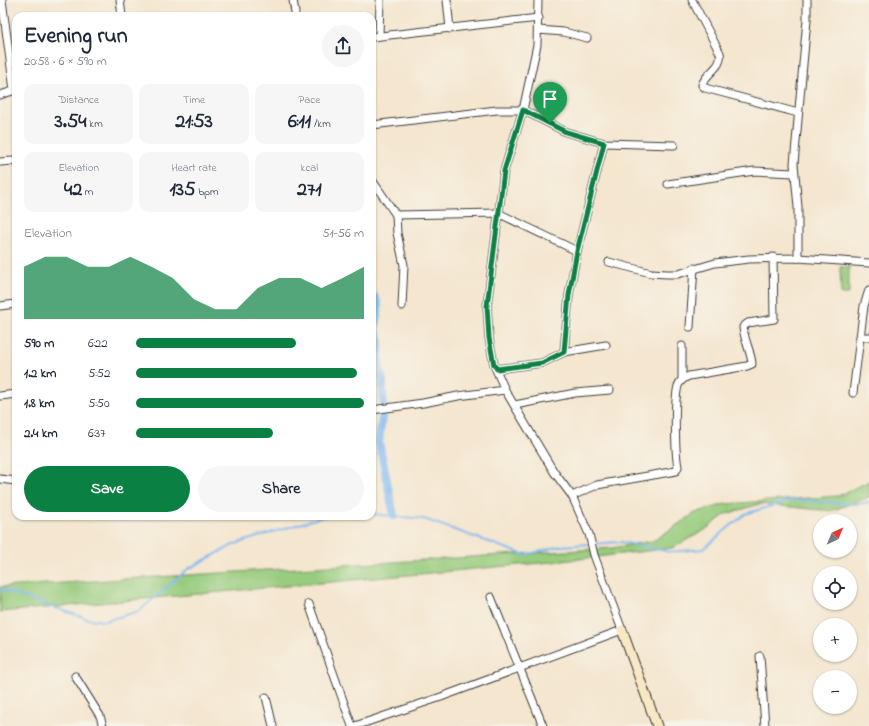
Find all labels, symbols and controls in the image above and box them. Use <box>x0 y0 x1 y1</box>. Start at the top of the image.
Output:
text: Evening run <box>24 21 128 53</box>
button: share <box>322 25 364 67</box>
text: 20:58 · 6 × 590 m <box>24 52 107 71</box>
pin <box>533 82 567 123</box>
icon: arrive <box>539 88 561 110</box>
text: Distance <box>58 92 99 108</box>
text: Time <box>183 92 205 108</box>
text: Pace <box>299 92 320 108</box>
text: 3.54 <box>55 108 87 137</box>
text: 21:53 <box>175 108 213 137</box>
text: 6:11 <box>288 108 311 137</box>
text: km <box>87 116 103 132</box>
text: /km <box>311 116 331 132</box>
text: Elevation <box>58 160 99 176</box>
text: Heart rate <box>171 160 217 176</box>
text: kcal <box>301 160 318 176</box>
text: 42 <box>64 176 82 205</box>
text: 135 <box>169 176 195 205</box>
text: 271 <box>297 176 322 205</box>
text: m <box>82 184 93 200</box>
text: bpm <box>195 184 219 200</box>
text: Elevation <box>24 224 72 243</box>
text: 51–56 m <box>322 224 364 243</box>
text: 590 m <box>24 334 54 353</box>
text: 6:22 <box>88 334 108 353</box>
text: 1.2 km <box>24 364 56 383</box>
text: 5:52 <box>88 364 110 383</box>
text: 1.8 km <box>24 394 55 413</box>
text: 5:50 <box>88 394 110 413</box>
text: 2.4 km <box>24 424 58 443</box>
text: 6:37 <box>88 424 106 443</box>
button: Save <box>24 466 190 512</box>
button: Share <box>198 466 364 512</box>
north arrow <box>813 514 857 558</box>
map controls <box>813 514 857 714</box>
button: locate <box>813 566 857 610</box>
button: + <box>813 618 857 662</box>
button: − <box>813 670 857 714</box>

